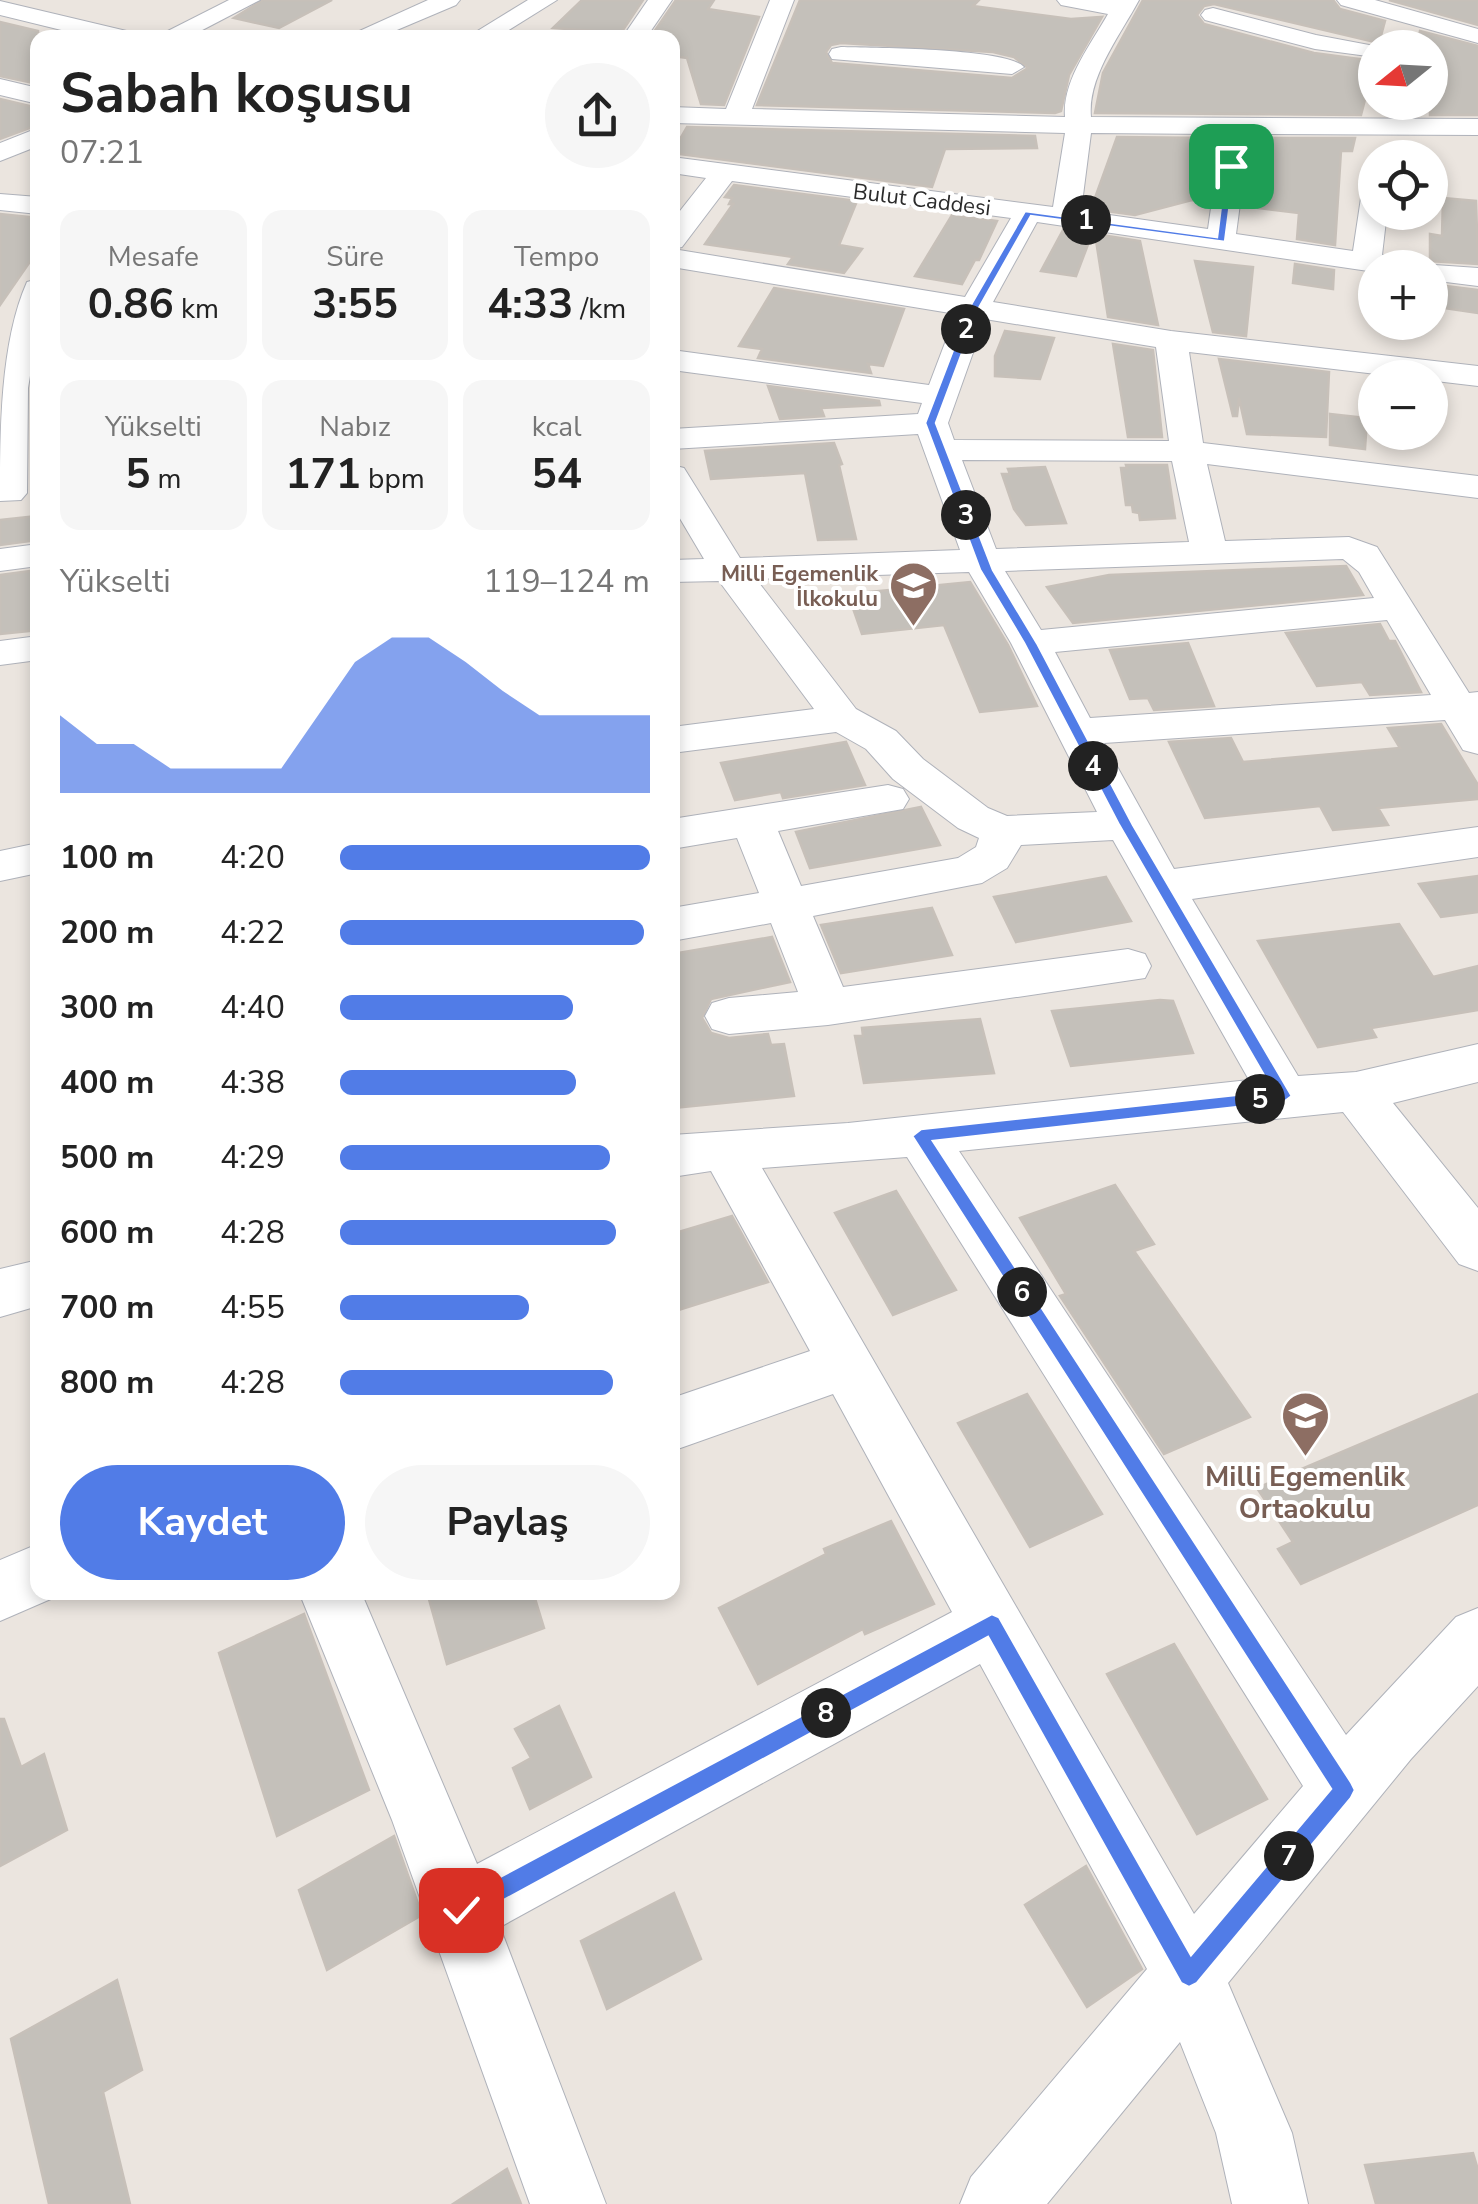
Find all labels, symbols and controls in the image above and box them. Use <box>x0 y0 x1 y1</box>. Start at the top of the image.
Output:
north arrow <box>1358 30 1448 120</box>
map controls <box>1358 30 1448 450</box>
text: Sabah koşusu <box>60 56 413 131</box>
button: share <box>545 63 650 168</box>
pin <box>1189 124 1274 209</box>
text: 07:21 <box>60 131 144 174</box>
icon: arrive <box>1204 139 1259 194</box>
button: locate <box>1358 140 1448 230</box>
street label: Bulut Caddesi <box>851 177 992 223</box>
pin: 1 <box>1061 195 1111 245</box>
text: 1 <box>1078 201 1094 239</box>
text: Mesafe <box>108 238 199 276</box>
text: Süre <box>326 238 384 276</box>
text: Tempo <box>514 238 599 276</box>
button: + <box>1358 250 1448 340</box>
text: 0.86 <box>88 276 174 333</box>
text: 3:55 <box>312 276 398 333</box>
text: 4:33 <box>487 276 573 333</box>
text: km <box>174 290 219 328</box>
text: /km <box>573 290 626 328</box>
pin: 2 <box>941 304 991 354</box>
text: 2 <box>958 310 974 348</box>
button: − <box>1358 360 1448 450</box>
text: Yükselti <box>105 408 202 446</box>
text: Nabız <box>319 408 391 446</box>
text: kcal <box>532 408 581 446</box>
text: 5 <box>125 446 150 503</box>
text: 171 <box>285 446 361 503</box>
text: 54 <box>531 446 582 503</box>
text: m <box>150 460 182 498</box>
text: bpm <box>361 460 425 498</box>
pin: 3 <box>941 490 991 540</box>
text: 3 <box>958 496 974 534</box>
place label: Milli Egemenlik İlkokulu <box>721 559 879 614</box>
text: Yükselti <box>60 560 171 603</box>
text: 119–124 m <box>483 560 650 603</box>
school or university icon: Milli Egemenlik İlkokulu <box>887 560 939 628</box>
pin: 4 <box>1068 741 1118 791</box>
text: 4 <box>1085 747 1101 785</box>
text: 100 m <box>60 836 154 879</box>
text: 4:20 <box>220 836 285 879</box>
text: 200 m <box>60 911 154 954</box>
text: 4:22 <box>220 911 285 954</box>
text: 300 m <box>60 986 154 1029</box>
text: 4:40 <box>220 986 285 1029</box>
text: 400 m <box>60 1061 154 1104</box>
text: 4:38 <box>220 1061 285 1104</box>
pin: 5 <box>1235 1074 1285 1124</box>
text: 5 <box>1252 1080 1268 1118</box>
text: 500 m <box>60 1136 154 1179</box>
text: 4:29 <box>220 1136 285 1179</box>
text: 600 m <box>60 1211 154 1254</box>
text: 4:28 <box>220 1211 285 1254</box>
pin: 6 <box>997 1267 1047 1317</box>
text: 6 <box>1014 1273 1030 1311</box>
text: 700 m <box>60 1286 154 1329</box>
text: 4:55 <box>220 1286 285 1329</box>
text: 800 m <box>60 1361 154 1404</box>
text: 4:28 <box>220 1361 285 1404</box>
school or university icon: Milli Egemenlik Ortaokulu <box>1279 1390 1331 1458</box>
place label: Milli Egemenlik Ortaokulu <box>1205 1458 1406 1528</box>
button: Kaydet <box>60 1465 345 1580</box>
button: Paylaş <box>365 1465 650 1580</box>
pin: 8 <box>801 1688 851 1738</box>
text: 8 <box>818 1694 834 1732</box>
pin: 7 <box>1264 1831 1314 1881</box>
text: 7 <box>1281 1837 1297 1875</box>
pin <box>419 1868 504 1953</box>
icon: check <box>434 1883 489 1938</box>

